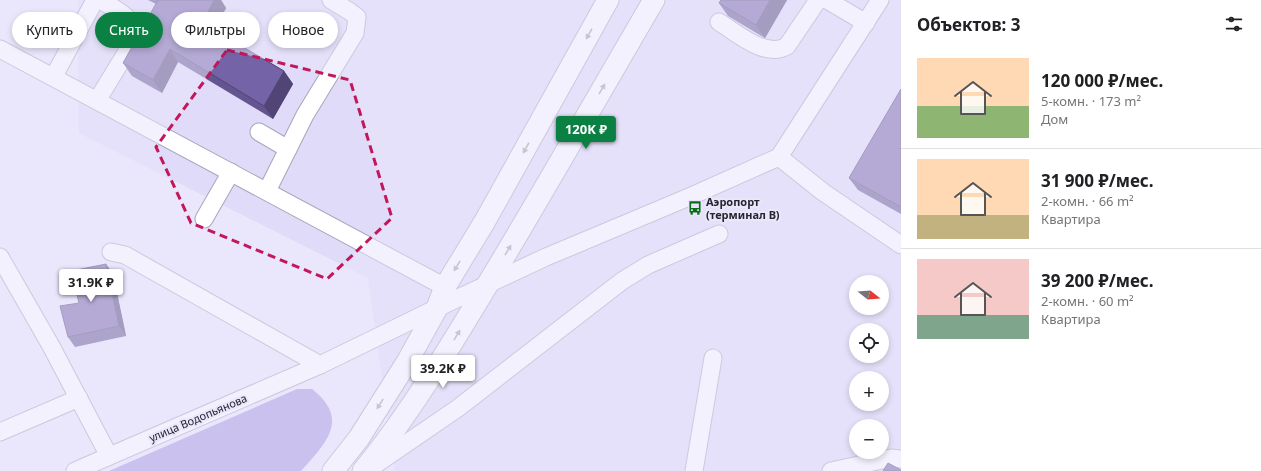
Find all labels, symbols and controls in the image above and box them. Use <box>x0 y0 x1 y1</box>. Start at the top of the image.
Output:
chip: Купить <box>12 12 87 48</box>
chip: Снять <box>95 12 163 48</box>
chip: Фильтры <box>171 12 260 48</box>
chip: Новое <box>268 12 338 48</box>
text: Объектов: 3 <box>917 13 1020 36</box>
icon: filters <box>1223 13 1245 35</box>
one-way arrow <box>586 28 593 40</box>
text: 120 000 ₽/мес. <box>1041 69 1163 92</box>
icon: home <box>949 74 997 122</box>
one-way arrow <box>599 84 606 95</box>
text: 5-комн. · 173 m² <box>1041 92 1141 110</box>
text: Дом <box>1041 110 1068 128</box>
pin: 120K ₽ <box>553 116 619 150</box>
text: 120K ₽ <box>565 120 607 138</box>
one-way arrow <box>522 142 529 153</box>
text: 31 900 ₽/мес. <box>1041 169 1154 192</box>
icon: home <box>949 175 997 223</box>
text: 2-комн. · 66 m² <box>1041 192 1134 210</box>
place label: Аэропорт (терминал В) <box>706 194 780 222</box>
bus stop icon: Аэропорт (терминал В) <box>687 200 703 216</box>
text: Квартира <box>1041 210 1101 228</box>
one-way arrow <box>505 244 512 256</box>
one-way arrow <box>454 260 461 272</box>
pin: 31.9K ₽ <box>54 269 128 303</box>
text: 39 200 ₽/мес. <box>1041 269 1154 292</box>
text: 31.9K ₽ <box>68 273 114 291</box>
north arrow <box>849 275 889 315</box>
map controls <box>849 275 889 459</box>
icon: home <box>949 275 997 323</box>
text: 2-комн. · 60 m² <box>1041 292 1134 310</box>
text: Квартира <box>1041 310 1101 328</box>
button: locate <box>849 323 889 363</box>
one-way arrow <box>453 329 460 341</box>
pin: 39.2K ₽ <box>406 355 480 389</box>
text: 39.2K ₽ <box>420 359 466 377</box>
button: + <box>849 371 889 411</box>
street label: улица Водопьянова <box>146 390 249 445</box>
one-way arrow <box>377 398 384 410</box>
button: − <box>849 419 889 459</box>

